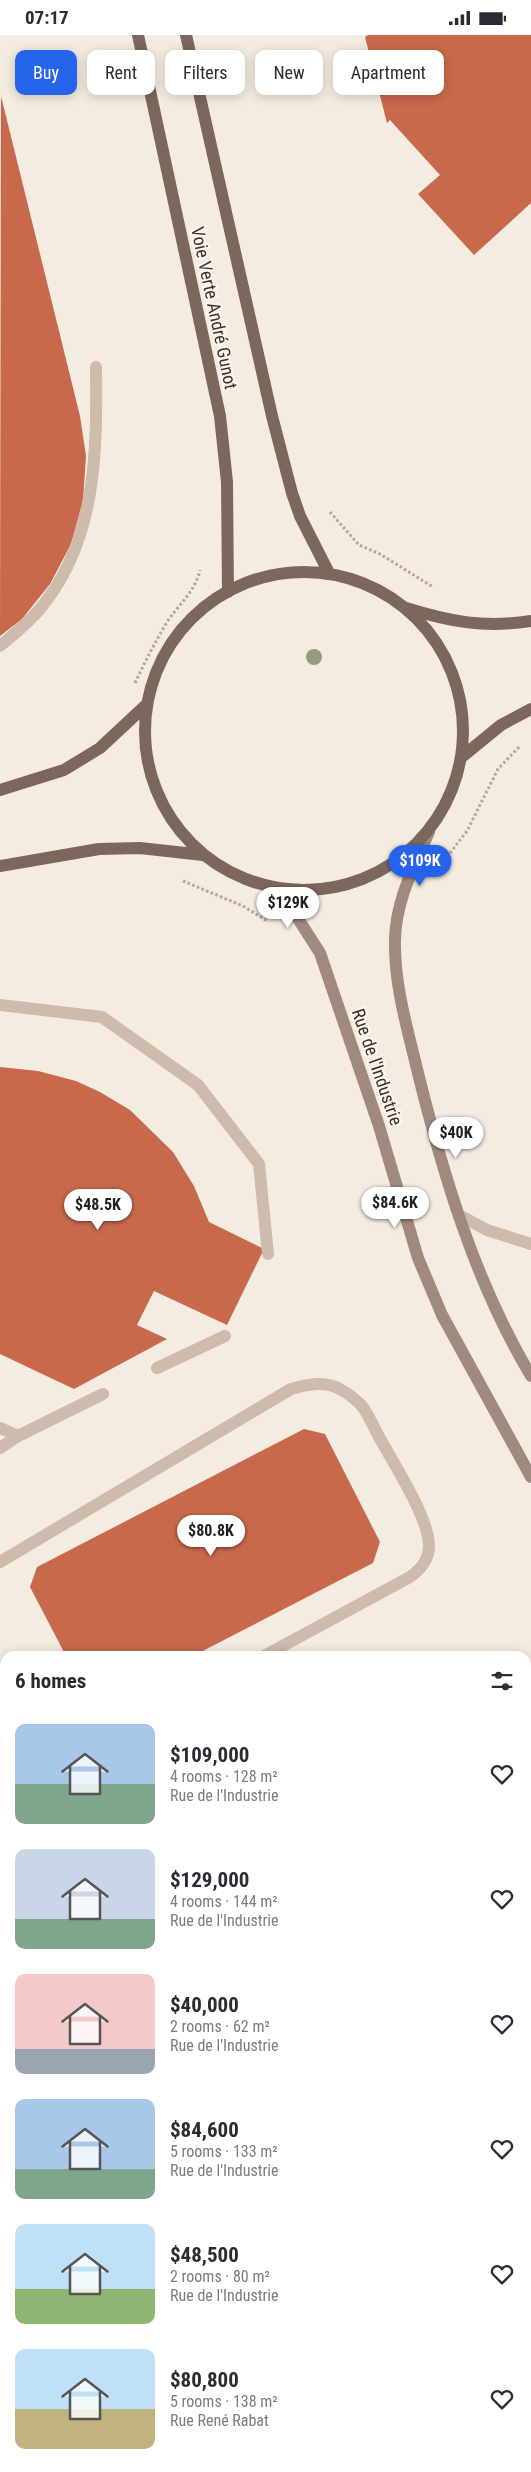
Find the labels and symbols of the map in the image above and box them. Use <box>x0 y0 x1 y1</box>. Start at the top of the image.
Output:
street label: Voie Verte André Gunot <box>187 225 242 391</box>
pin: $109K <box>385 845 455 887</box>
pin: $129K <box>253 887 323 929</box>
street label: Rue de l'Industrie <box>348 1006 407 1128</box>
pin: $40K <box>426 1117 486 1159</box>
pin: $84.6K <box>354 1187 436 1229</box>
pin: $48.5K <box>57 1189 139 1231</box>
pin: $80.8K <box>170 1515 252 1557</box>

